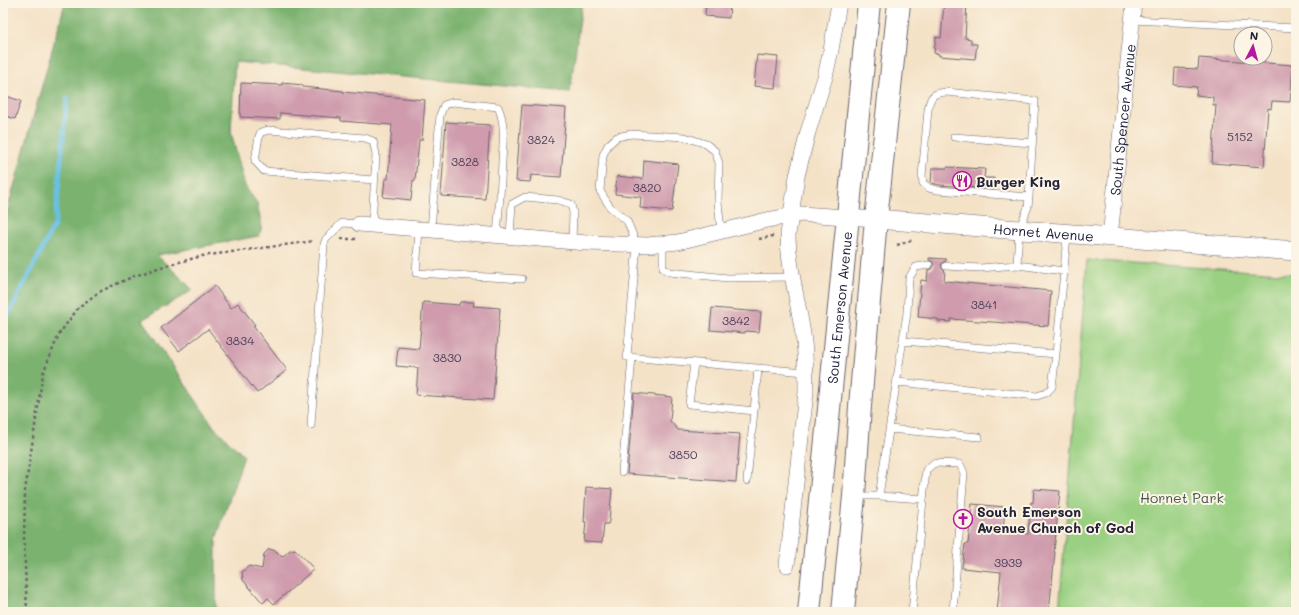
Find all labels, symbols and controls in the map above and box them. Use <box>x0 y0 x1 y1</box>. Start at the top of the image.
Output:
north arrow <box>1233 26 1273 66</box>
text: N <box>1249 28 1259 43</box>
street label: South Spencer Avenue <box>1105 43 1139 196</box>
house number: 5152 <box>1227 128 1253 144</box>
house number: 3824 <box>527 131 555 147</box>
house number: 3828 <box>451 153 479 169</box>
restaurant icon: Burger King <box>951 170 973 192</box>
place label: Burger King <box>976 172 1060 191</box>
house number: 3820 <box>633 179 662 195</box>
street label: Hornet Avenue <box>992 218 1095 245</box>
street label: South Emerson Avenue <box>822 230 856 385</box>
house number: 3841 <box>971 296 997 312</box>
house number: 3842 <box>722 312 750 328</box>
house number: 3834 <box>226 332 254 348</box>
house number: 3830 <box>433 349 462 365</box>
house number: 3850 <box>669 446 698 462</box>
park label: Hornet Park <box>1140 488 1224 507</box>
place label: South Emerson Avenue Church of God <box>977 502 1134 537</box>
church icon: South Emerson Avenue Church of God <box>952 508 974 530</box>
house number: 3939 <box>994 554 1022 570</box>

